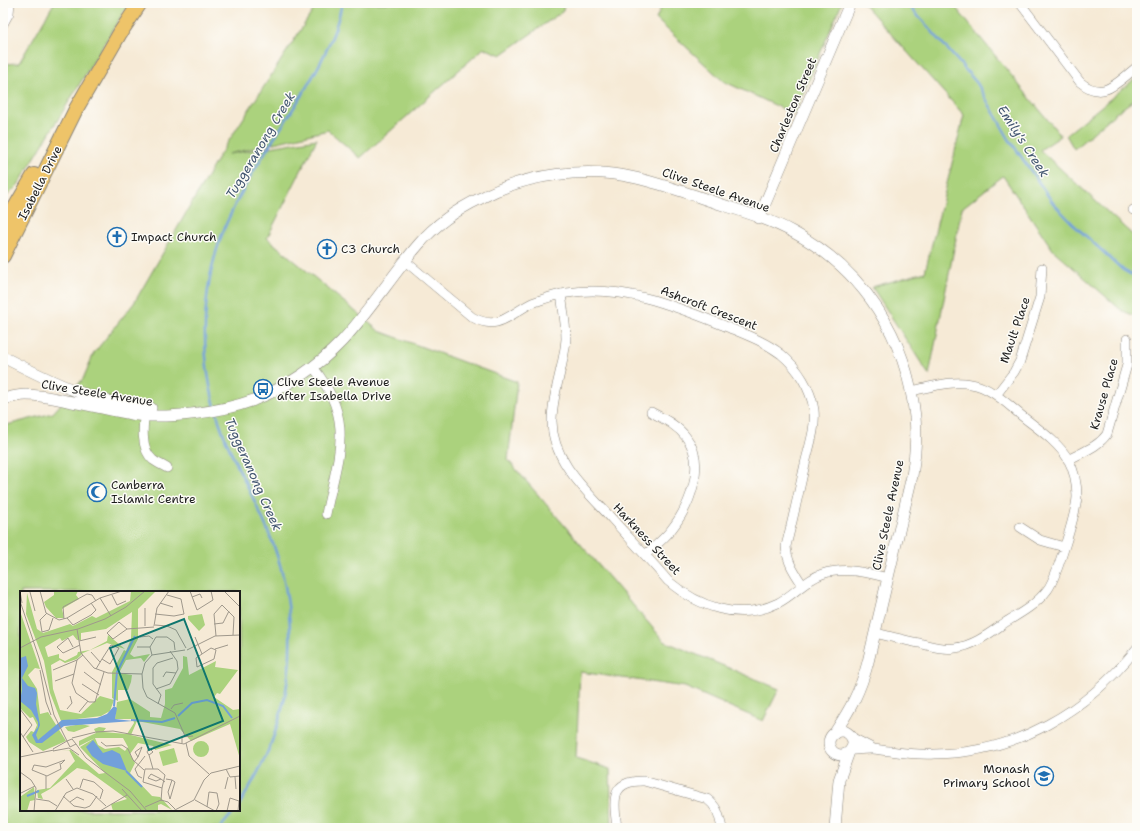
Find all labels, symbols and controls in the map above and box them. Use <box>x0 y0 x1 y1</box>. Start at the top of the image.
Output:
street label: Charleston Street <box>766 55 820 155</box>
water label: Tuggeranong Creek <box>222 88 299 202</box>
water label: Emily's Creek <box>994 102 1054 181</box>
street label: Isabella Drive <box>14 143 66 223</box>
street label: Clive Steele Avenue <box>660 164 772 216</box>
church icon: Impact Church <box>106 226 128 248</box>
place label: Impact Church <box>131 229 217 245</box>
church icon: C3 Church <box>316 238 338 260</box>
place label: C3 Church <box>341 241 400 257</box>
street label: Ashcroft Crescent <box>658 282 760 334</box>
street label: Mault Place <box>996 294 1034 365</box>
street label: Krause Place <box>1086 356 1122 432</box>
place label: Clive Steele Avenue after Isabella Drive <box>277 374 392 404</box>
street label: Clive Steele Avenue <box>40 376 154 410</box>
bus stop icon: Clive Steele Avenue after Isabella Drive <box>252 378 274 400</box>
water label: Tuggeranong Creek <box>221 415 286 534</box>
street label: Clive Steele Avenue <box>868 458 908 572</box>
place label: Canberra Islamic Centre <box>111 477 196 507</box>
mosque icon: Canberra Islamic Centre <box>86 481 108 503</box>
street label: Harkness Street <box>610 500 684 578</box>
inset map <box>20 591 240 811</box>
place label: Monash Primary School <box>943 761 1030 791</box>
school or university icon: Monash Primary School <box>1033 765 1055 787</box>

